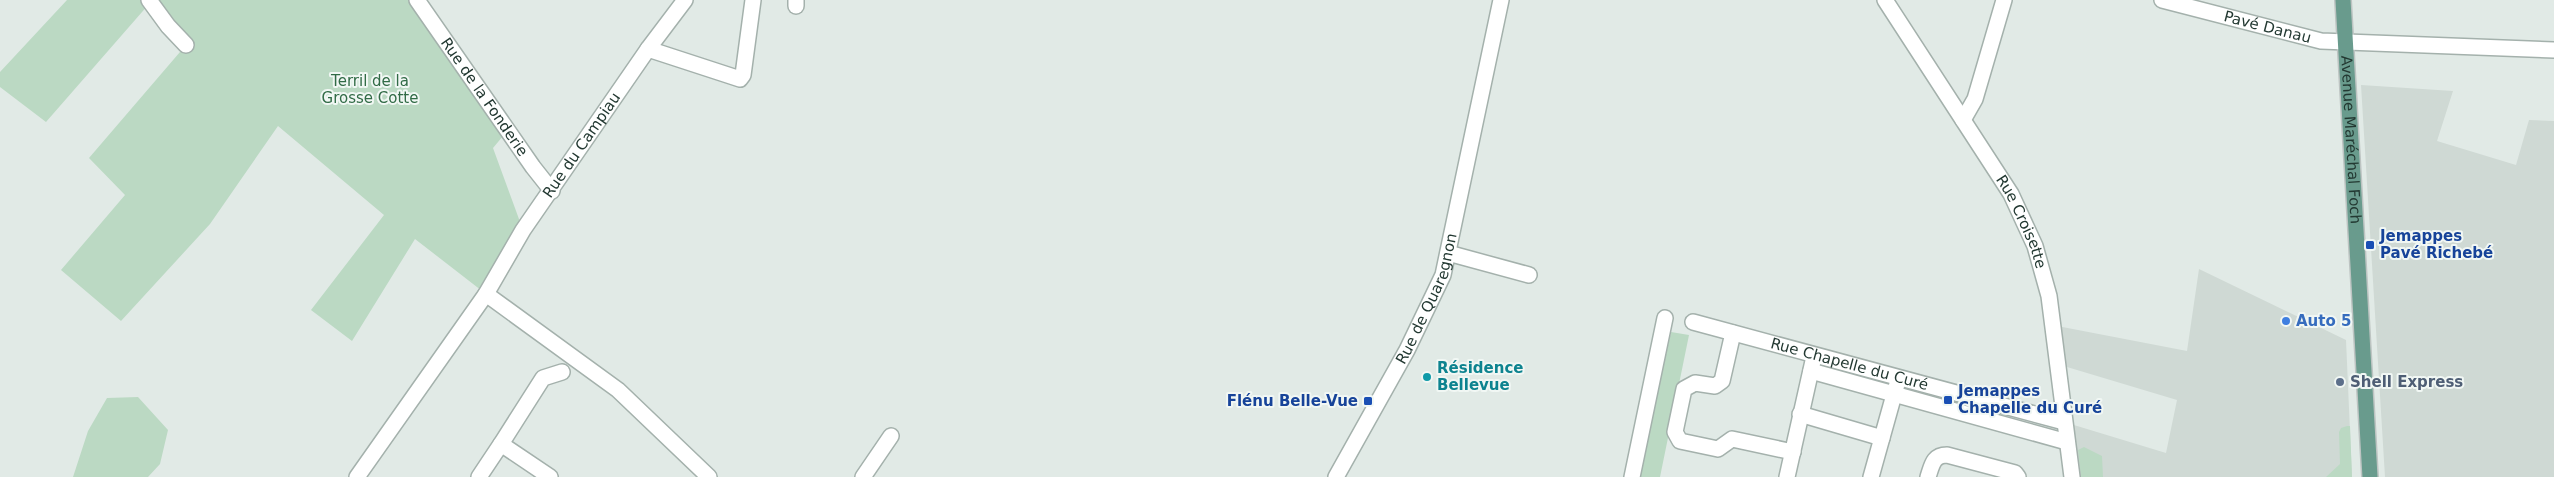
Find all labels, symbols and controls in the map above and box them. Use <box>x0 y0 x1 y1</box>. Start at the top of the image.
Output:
street label: Pavé Danau <box>2222 7 2313 47</box>
street label: Rue de la Fonderie <box>437 34 532 160</box>
street label: Avenue Maréchal Foch <box>2337 55 2365 225</box>
park label: Terril de la Grosse Cotte <box>322 72 418 107</box>
street label: Rue du Campiau <box>539 89 624 201</box>
street label: Rue Croisette <box>1992 172 2050 271</box>
place label: Jemappes Pavé Richebé <box>2379 227 2493 262</box>
street label: Rue de Quaregnon <box>1392 232 1461 367</box>
marker: Jemappes Pavé Richebé <box>2364 239 2376 251</box>
place label: Auto 5 <box>2296 312 2351 330</box>
marker: Auto 5 <box>2280 315 2292 327</box>
street label: Rue Chapelle du Curé <box>1769 334 1930 394</box>
place label: Résidence Bellevue <box>1437 359 1523 394</box>
marker: Résidence Bellevue <box>1421 371 1433 383</box>
place label: Shell Express <box>2350 373 2463 391</box>
marker: Shell Express <box>2334 376 2346 388</box>
place label: Jemappes Chapelle du Curé <box>1957 382 2102 417</box>
place label: Flénu Belle-Vue <box>1227 392 1358 410</box>
marker: Jemappes Chapelle du Curé <box>1942 394 1954 406</box>
marker: Flénu Belle-Vue <box>1362 395 1374 407</box>

